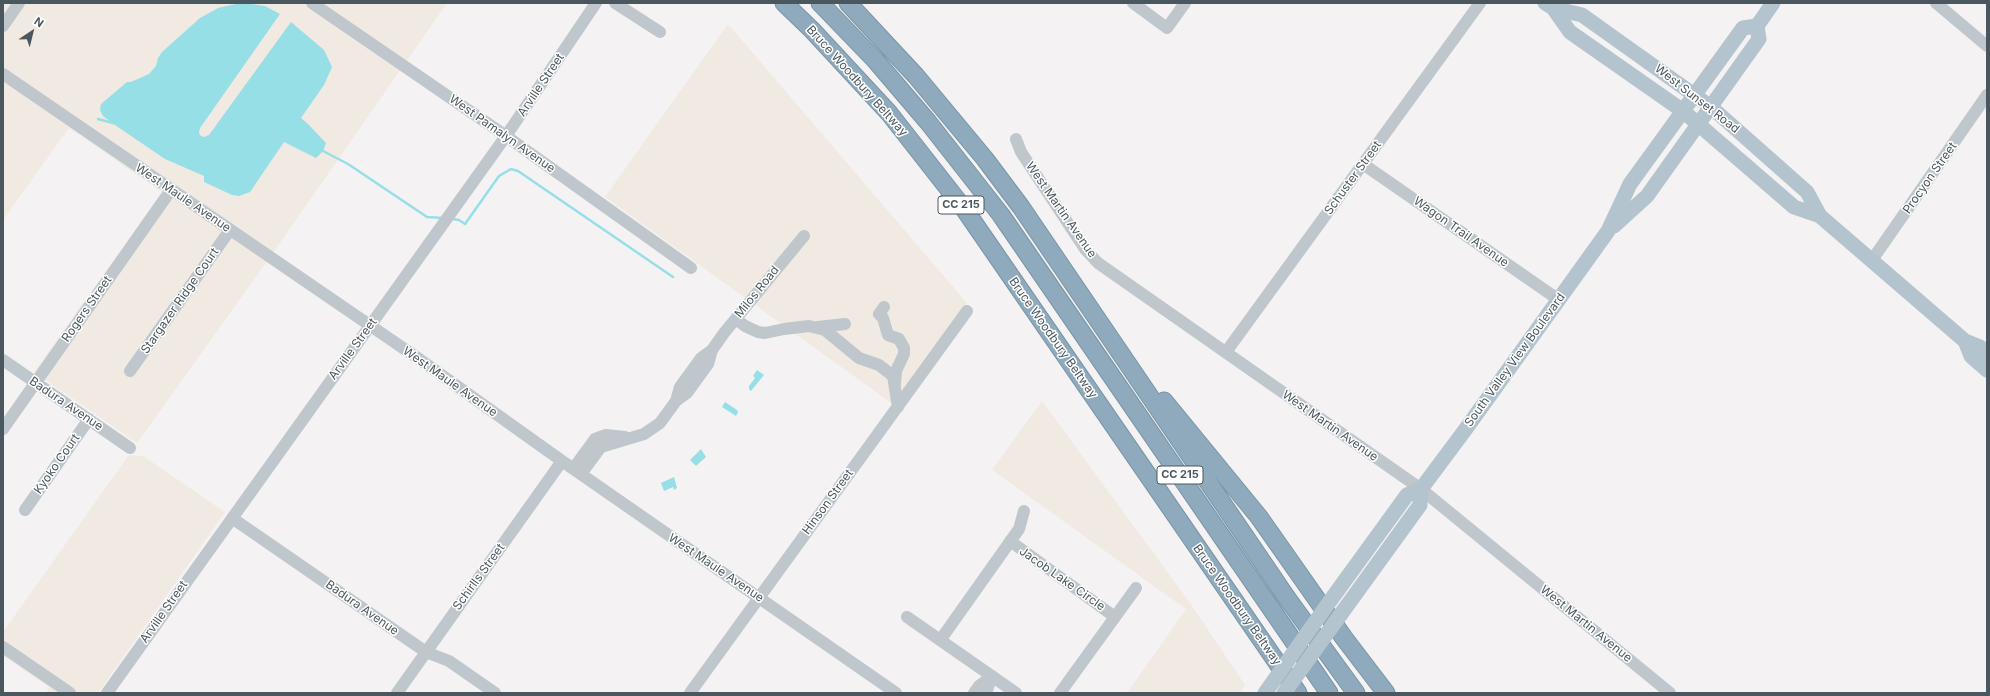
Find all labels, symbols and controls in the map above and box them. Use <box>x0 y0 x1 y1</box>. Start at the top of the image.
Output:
north arrow <box>12 12 52 52</box>
text: N <box>31 14 46 30</box>
street label: Bruce Woodbury Beltway <box>803 23 911 139</box>
street label: Arville Street <box>515 51 567 119</box>
street label: West Sunset Road <box>1652 62 1742 136</box>
street label: West Pamalyn Avenue <box>446 92 558 176</box>
street label: Schuster Street <box>1321 138 1385 218</box>
street label: Procyon Street <box>1900 140 1960 216</box>
street label: West Martin Avenue <box>1023 159 1099 261</box>
street label: West Maule Avenue <box>133 161 233 235</box>
street label: Wagon Trail Avenue <box>1411 194 1511 270</box>
road number: CC 215 <box>938 196 984 214</box>
street label: Stargazer Ridge Court <box>138 245 222 357</box>
street label: Milos Road <box>732 263 782 321</box>
street label: Rogers Street <box>59 273 115 345</box>
street label: Bruce Woodbury Beltway <box>1006 275 1100 401</box>
street label: South Valley View Boulevard <box>1462 290 1568 430</box>
street label: Arville Street <box>326 315 380 383</box>
street label: West Maule Avenue <box>400 344 500 420</box>
street label: Badura Avenue <box>26 374 106 434</box>
street label: West Martin Avenue <box>1279 388 1381 464</box>
street label: Kyoko Court <box>31 431 83 497</box>
road number: CC 215 <box>1157 466 1203 484</box>
street label: Hinson Street <box>800 467 856 537</box>
street label: West Maule Avenue <box>666 531 766 605</box>
street label: Schirlls Street <box>450 541 508 613</box>
street label: Bruce Woodbury Beltway <box>1190 542 1284 668</box>
street label: Jacob Lake Circle <box>1016 544 1108 614</box>
street label: Badura Avenue <box>323 577 401 639</box>
street label: Arville Street <box>137 578 191 646</box>
street label: West Martin Avenue <box>1537 583 1635 665</box>

